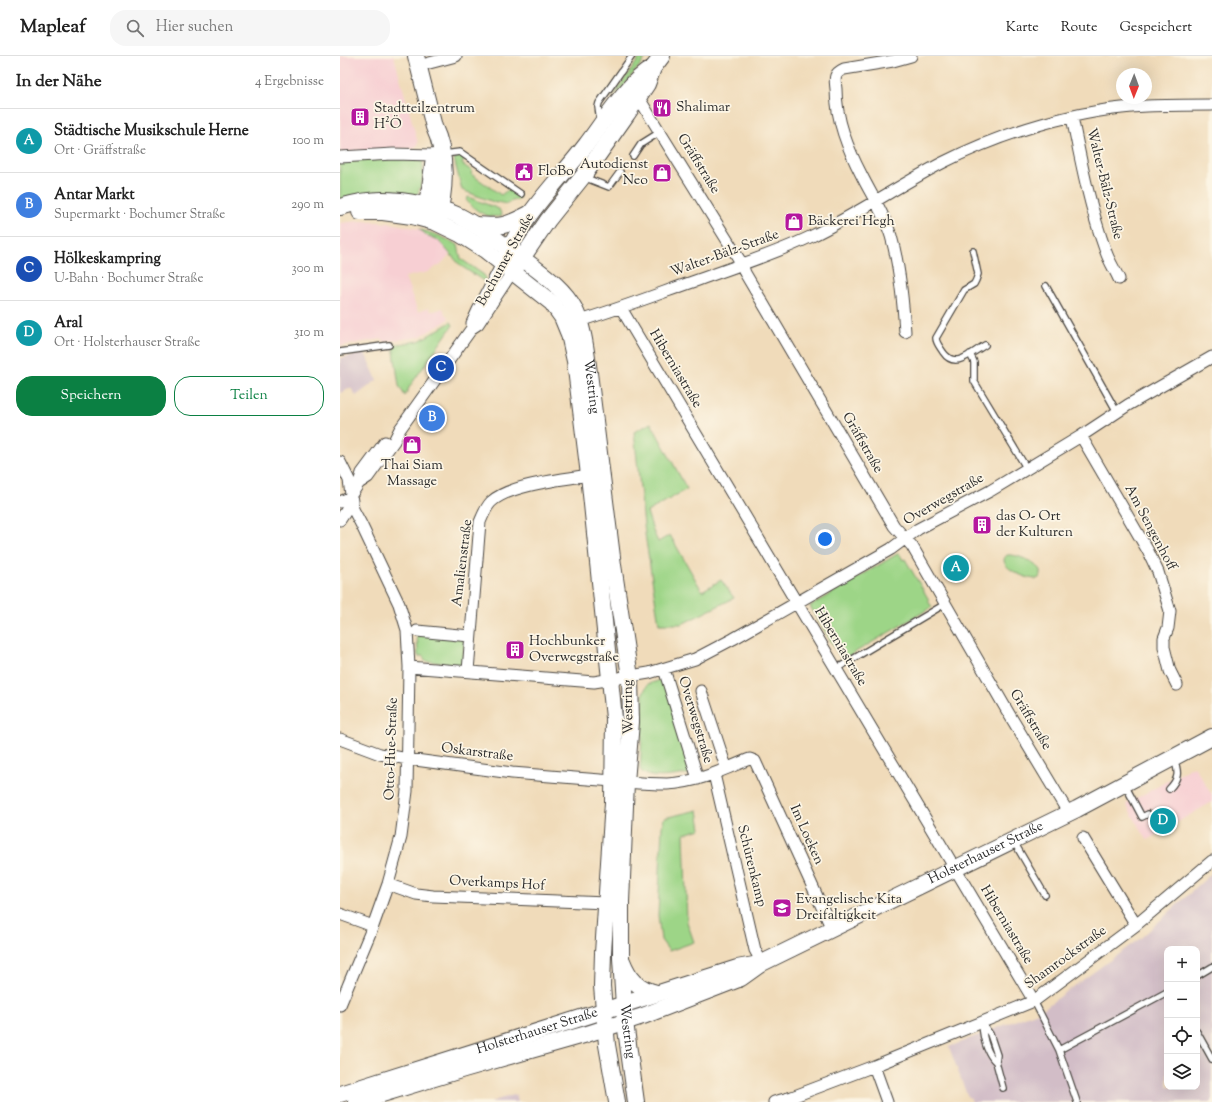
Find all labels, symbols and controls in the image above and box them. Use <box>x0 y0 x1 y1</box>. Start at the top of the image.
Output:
search box <box>110 10 390 46</box>
text: Mapleaf <box>20 14 86 41</box>
icon: search <box>124 17 146 39</box>
text: Hier suchen <box>156 17 233 38</box>
text: Karte <box>1006 18 1039 38</box>
text: Route <box>1061 18 1097 38</box>
text: Gespeichert <box>1119 18 1192 38</box>
north arrow <box>1116 68 1152 104</box>
text: In der Nähe <box>16 70 102 94</box>
text: 4 Ergebnisse <box>255 73 324 91</box>
restaurant icon: Shalimar <box>651 97 673 119</box>
place label: Shalimar <box>676 98 731 118</box>
place label: Stadtteilzentrum H²Ö <box>374 99 475 135</box>
building icon: Stadtteilzentrum H²Ö <box>349 106 371 128</box>
text: Städtische Musikschule Herne <box>54 121 249 142</box>
street label: Walter-Bälz-Straße <box>1080 126 1128 242</box>
street label: Gräffstraße <box>672 130 724 198</box>
text: A <box>24 132 34 150</box>
text: 100 m <box>292 132 324 150</box>
text: Ort · Gräffstraße <box>54 142 146 160</box>
place label: Autodienst Neo <box>580 155 648 191</box>
public building icon: FloBo <box>513 161 535 183</box>
place label: FloBo <box>538 162 574 182</box>
shop icon: Autodienst Neo <box>651 162 673 184</box>
text: Antar Markt <box>54 185 135 206</box>
text: B <box>25 196 33 214</box>
text: 290 m <box>291 196 324 214</box>
text: Supermarkt · Bochumer Straße <box>54 206 225 224</box>
street label: Bochumer Straße <box>472 210 540 310</box>
shop icon: Bäckerei Hegh <box>783 211 805 233</box>
place label: Bäckerei Hegh <box>808 212 895 232</box>
street label: Walter-Bälz-Straße <box>668 225 782 283</box>
text: Hölkeskampring <box>54 249 161 270</box>
text: C <box>24 260 34 278</box>
text: 300 m <box>292 260 324 278</box>
text: U-Bahn · Bochumer Straße <box>54 270 204 288</box>
text: Aral <box>54 313 83 334</box>
text: D <box>24 324 34 342</box>
text: 310 m <box>294 324 324 342</box>
street label: Hiberniastraße <box>644 326 706 412</box>
text: Ort · Holsterhauser Straße <box>54 334 200 352</box>
pin: C <box>428 353 454 383</box>
street label: Westring <box>577 358 604 415</box>
button: Speichern <box>16 376 166 416</box>
button: Teilen <box>174 376 324 416</box>
pin: B <box>419 403 445 433</box>
street label: Gräffstraße <box>836 409 888 477</box>
shop icon: Thai Siam Massage <box>401 434 423 456</box>
place label: Thai Siam Massage <box>381 456 443 492</box>
street label: Overwegstraße <box>900 469 988 531</box>
street label: Am Sengenhoff <box>1119 481 1182 576</box>
place label: das O- Ort der Kulturen <box>996 507 1073 543</box>
building icon: das O- Ort der Kulturen <box>971 514 993 536</box>
street label: Amalienstraße <box>448 518 478 608</box>
your location <box>815 529 835 549</box>
pin: A <box>943 553 969 583</box>
street label: Hiberniastraße <box>809 604 871 690</box>
place label: Hochbunker Overwegstraße <box>529 632 619 668</box>
building icon: Hochbunker Overwegstraße <box>504 639 526 661</box>
street label: Overwegstraße <box>672 674 718 766</box>
street label: Westring <box>619 679 639 735</box>
street label: Gräffstraße <box>1004 686 1056 754</box>
street label: Otto-Hue-Straße <box>380 697 404 801</box>
street label: Oskarstraße <box>440 739 514 767</box>
street label: Im Loeken <box>784 802 828 868</box>
pin: D <box>1150 806 1176 836</box>
street label: Holsterhauser Straße <box>925 817 1047 890</box>
street label: Schürenkamp <box>731 823 771 909</box>
street label: Overkamps Hof <box>449 872 547 897</box>
street label: Hiberniastraße <box>975 882 1037 968</box>
place label: Evangelische Kita Dreifaltigkeit <box>796 890 903 926</box>
school or university icon: Evangelische Kita Dreifaltigkeit <box>771 897 793 919</box>
street label: Shamrockstraße <box>1021 921 1111 995</box>
map controls <box>1164 946 1200 1090</box>
button: + <box>1164 946 1200 982</box>
button: − <box>1164 982 1200 1018</box>
street label: Holsterhauser Straße <box>474 1003 601 1060</box>
street label: Westring <box>614 1003 640 1060</box>
button: locate <box>1164 1018 1200 1054</box>
button: layers <box>1164 1054 1200 1090</box>

